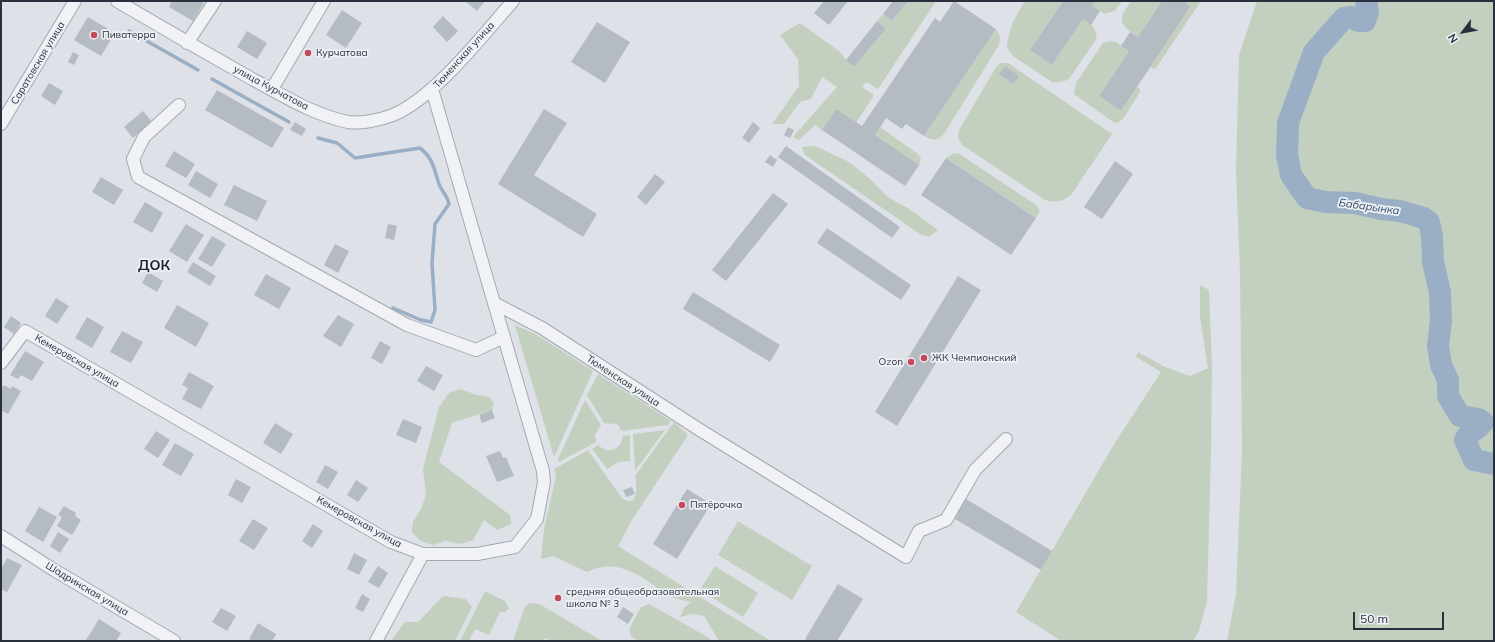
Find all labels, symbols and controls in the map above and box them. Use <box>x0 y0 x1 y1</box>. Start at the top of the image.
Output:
north arrow <box>1443 12 1483 52</box>
street label: Саратовская улица <box>8 19 68 107</box>
street label: Тюменская улица <box>431 19 497 91</box>
place label: Пиватерра <box>102 29 156 41</box>
marker: Пиватерра <box>89 30 99 40</box>
text: N <box>1445 31 1461 46</box>
place label: Курчатова <box>316 47 368 59</box>
marker: Курчатова <box>303 48 313 58</box>
street label: улица Курчатова <box>231 63 311 113</box>
water label: Бабарынка <box>1338 196 1400 218</box>
district label: ДОК <box>138 258 170 274</box>
street label: Кемеровская улица <box>33 332 121 390</box>
place label: ЖК Чемпионский <box>932 352 1016 364</box>
street label: Тюменская улица <box>584 353 662 409</box>
marker: ЖК Чемпионский <box>919 353 929 363</box>
place label: Ozon <box>879 356 903 368</box>
marker: Ozon <box>906 357 916 367</box>
street label: Кемеровская улица <box>314 494 404 550</box>
place label: Пятёрочка <box>690 499 742 511</box>
marker: Пятёрочка <box>677 500 687 510</box>
street label: Шадринская улица <box>43 559 131 619</box>
place label: средняя общеобразовательная школа № 3 <box>566 586 719 610</box>
marker: средняя общеобразовательная школа № 3 <box>553 593 563 603</box>
scale bar <box>1355 604 1446 630</box>
text: 50 m <box>1360 611 1388 626</box>

